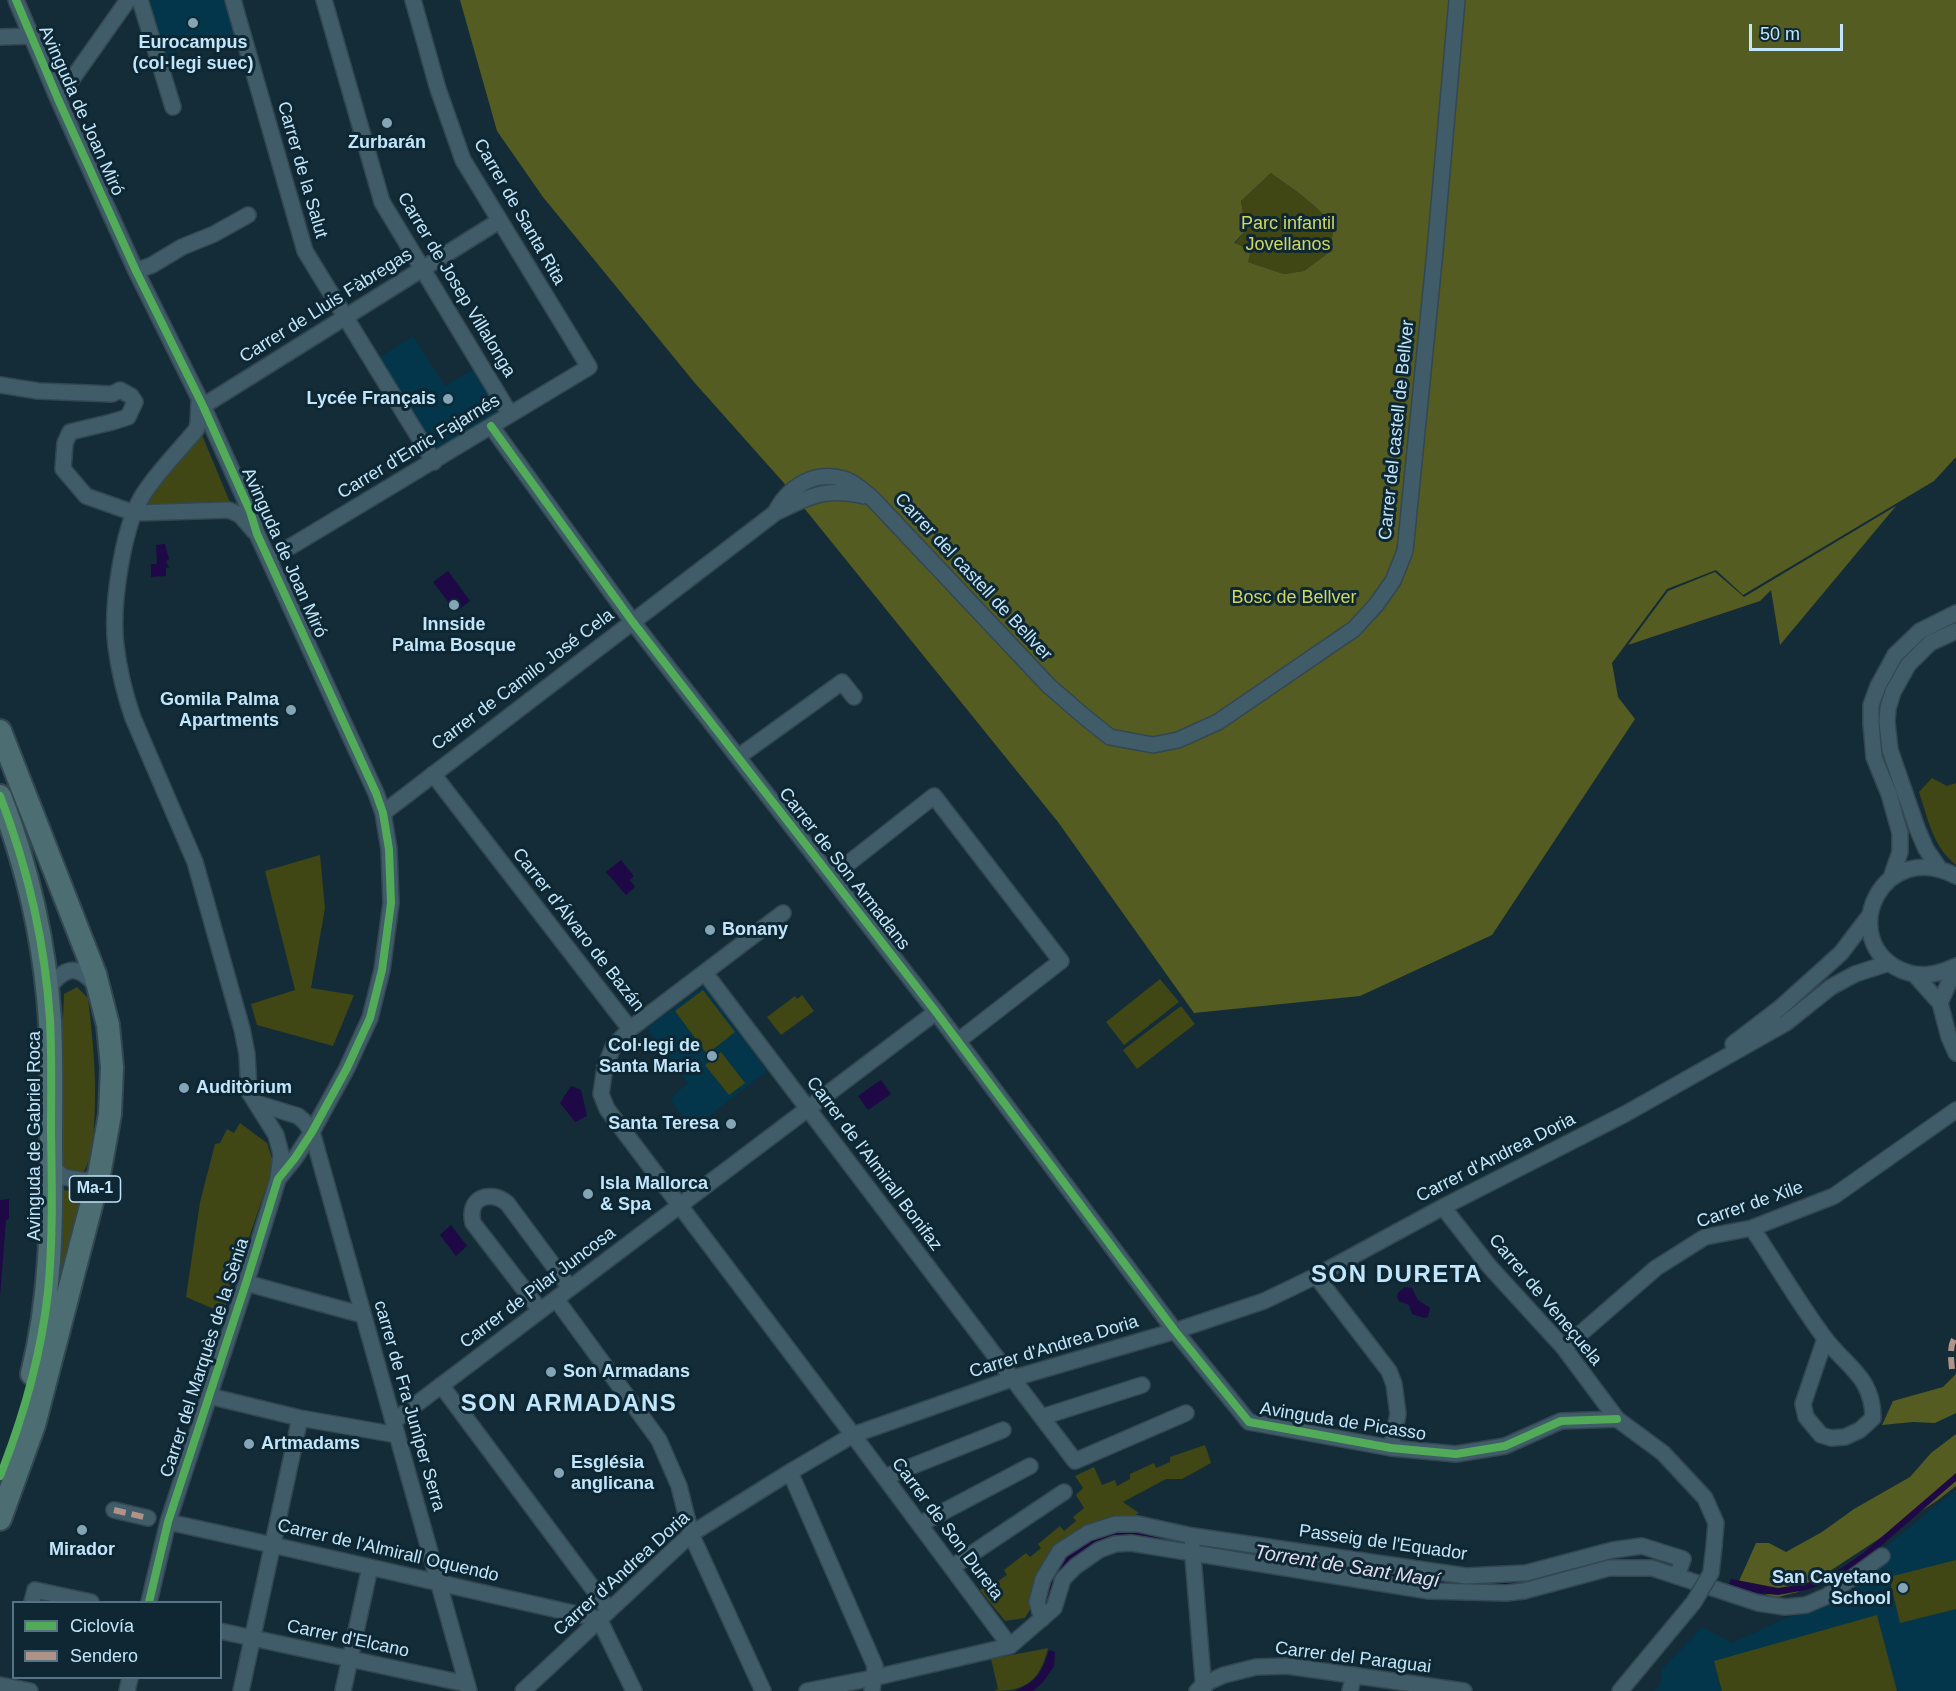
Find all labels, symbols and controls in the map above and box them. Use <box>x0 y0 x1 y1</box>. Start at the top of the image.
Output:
scale bar <box>1752 12 1846 50</box>
marker: Eurocampus (col·legi suec) <box>186 16 200 30</box>
street label: Avinguda de Joan Miró <box>34 23 128 199</box>
text: 50 m <box>1760 24 1800 44</box>
place label: Eurocampus (col·legi suec) <box>132 32 254 74</box>
street label: Carrer de la Salut <box>272 99 332 241</box>
marker: Zurbarán <box>380 116 394 130</box>
place label: Zurbarán <box>348 132 426 154</box>
street label: Carrer de Santa Rita <box>468 135 570 289</box>
street label: Carrer de Josep Villalonga <box>392 189 520 381</box>
park label: Parc infantil Jovellanos <box>1241 213 1335 256</box>
street label: Carrer de Lluis Fàbregas <box>236 244 416 368</box>
street label: Carrer del castell de Bellver <box>1375 319 1419 541</box>
place label: Lycée Français <box>307 388 436 410</box>
street label: Carrer d'Enric Fajarnés <box>334 390 504 504</box>
marker: Lycée Français <box>441 392 455 406</box>
street label: Avinguda de Joan Miró <box>237 465 331 641</box>
street label: Carrer del castell de Bellver <box>890 489 1056 665</box>
park label: Bosc de Bellver <box>1231 587 1357 609</box>
marker: Innside Palma Bosque <box>447 598 461 612</box>
street label: Carrer de Camilo José Cela <box>428 605 618 755</box>
place label: Innside Palma Bosque <box>392 614 516 656</box>
place label: Gomila Palma Apartments <box>160 689 279 732</box>
marker: Gomila Palma Apartments <box>284 703 298 717</box>
street label: Carrer de Son Armadans <box>774 784 914 954</box>
street label: Carrer d'Álvaro de Bazán <box>507 844 649 1016</box>
place label: Bonany <box>722 919 788 941</box>
marker: Bonany <box>703 923 717 937</box>
street label: Avinguda de Gabriel Roca <box>24 1031 46 1241</box>
place label: Col·legi de Santa Maria <box>599 1035 700 1078</box>
marker: Col·legi de Santa Maria <box>705 1049 719 1063</box>
street label: Carrer de l'Almirall Bonifaz <box>801 1073 947 1255</box>
place label: Auditòrium <box>196 1077 292 1099</box>
marker: Auditòrium <box>177 1081 191 1095</box>
street label: Carrer d'Andrea Doria <box>1413 1109 1579 1207</box>
place label: Santa Teresa <box>608 1113 719 1135</box>
marker: Santa Teresa <box>724 1117 738 1131</box>
place label: Isla Mallorca & Spa <box>600 1173 708 1216</box>
road number: Ma-1 <box>70 1176 121 1202</box>
street label: Carrer de Xile <box>1694 1177 1806 1233</box>
marker: Isla Mallorca & Spa <box>581 1187 595 1201</box>
street label: Carrer de Pilar Juncosa <box>456 1222 620 1354</box>
street label: Carrer de Veneçuela <box>1484 1230 1606 1370</box>
street label: Carrer del Marquès de la Sènia <box>156 1236 254 1480</box>
district label: SON DURETA <box>1311 1261 1483 1289</box>
street label: carrer de Fra Juníper Serra <box>369 1298 449 1514</box>
street label: Carrer d'Andrea Doria <box>967 1311 1141 1383</box>
place label: Son Armadans <box>563 1361 690 1383</box>
marker: Son Armadans <box>544 1365 558 1379</box>
district label: SON ARMADANS <box>461 1390 677 1418</box>
street label: Avinguda de Picasso <box>1258 1398 1428 1446</box>
place label: Artmadams <box>261 1433 360 1455</box>
marker: Artmadams <box>242 1437 256 1451</box>
place label: Església anglicana <box>571 1452 654 1494</box>
street label: Carrer de Son Dureta <box>887 1454 1007 1604</box>
marker: Església anglicana <box>552 1466 566 1480</box>
street label: Carrer d'Andrea Doria <box>550 1507 694 1641</box>
street label: Carrer de l'Almirall Oquendo <box>275 1515 501 1587</box>
street label: Passeig de l'Equador <box>1298 1521 1468 1565</box>
marker: Mirador <box>75 1523 89 1537</box>
place label: Mirador <box>49 1539 115 1561</box>
water label: Torrent de Sant Magí <box>1253 1541 1441 1593</box>
place label: San Cayetano School <box>1772 1567 1891 1610</box>
marker: San Cayetano School <box>1896 1581 1910 1595</box>
legend <box>12 1601 222 1679</box>
street label: Carrer d'Elcano <box>285 1615 411 1663</box>
text: Ciclovía <box>70 1616 134 1636</box>
street label: Carrer del Paraguai <box>1274 1638 1432 1678</box>
text: Sendero <box>70 1646 138 1666</box>

